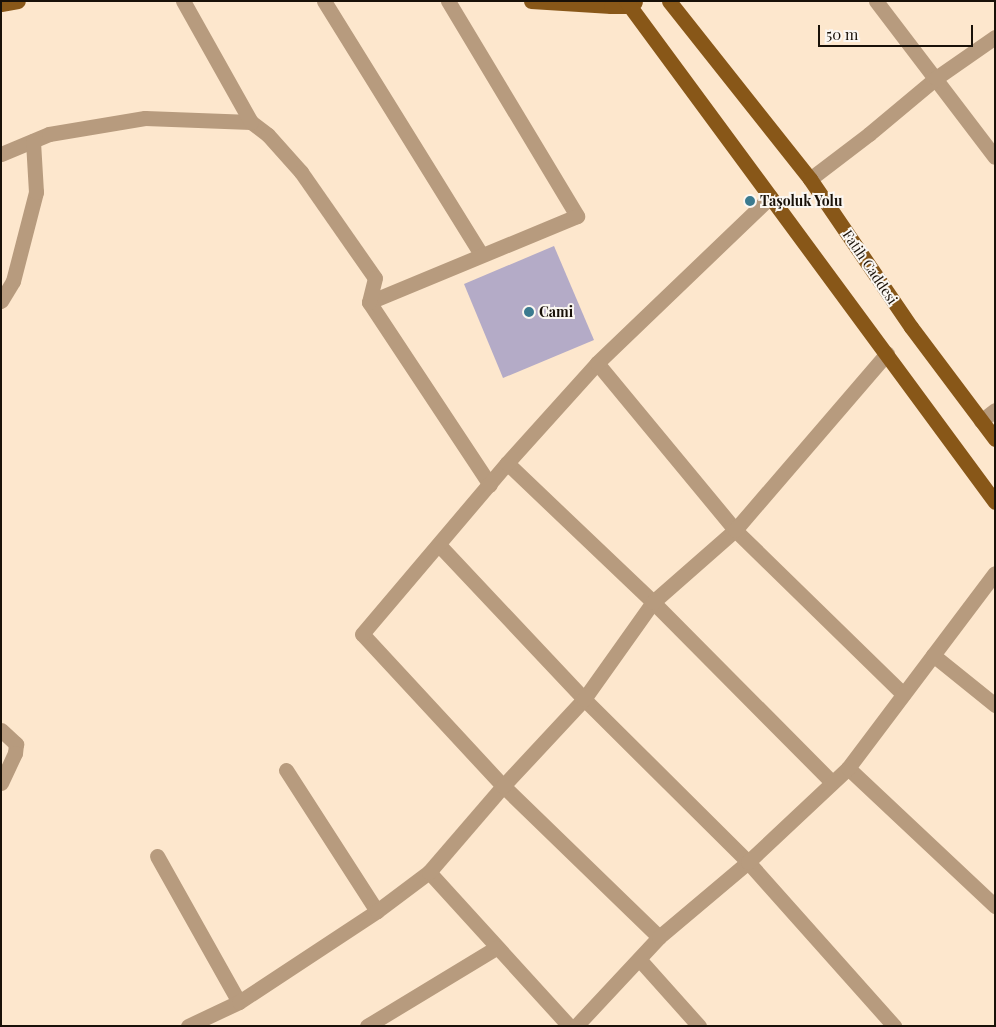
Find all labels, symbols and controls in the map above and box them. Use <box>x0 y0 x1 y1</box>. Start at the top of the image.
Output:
scale bar <box>821 15 976 47</box>
text: 50 m <box>826 24 858 44</box>
place label: Taşoluk Yolu <box>760 193 843 209</box>
marker: Taşoluk Yolu <box>744 195 756 207</box>
street label: Fatih Caddesi <box>839 227 901 307</box>
place label: Cami <box>539 304 573 320</box>
marker: Cami <box>523 306 535 318</box>

